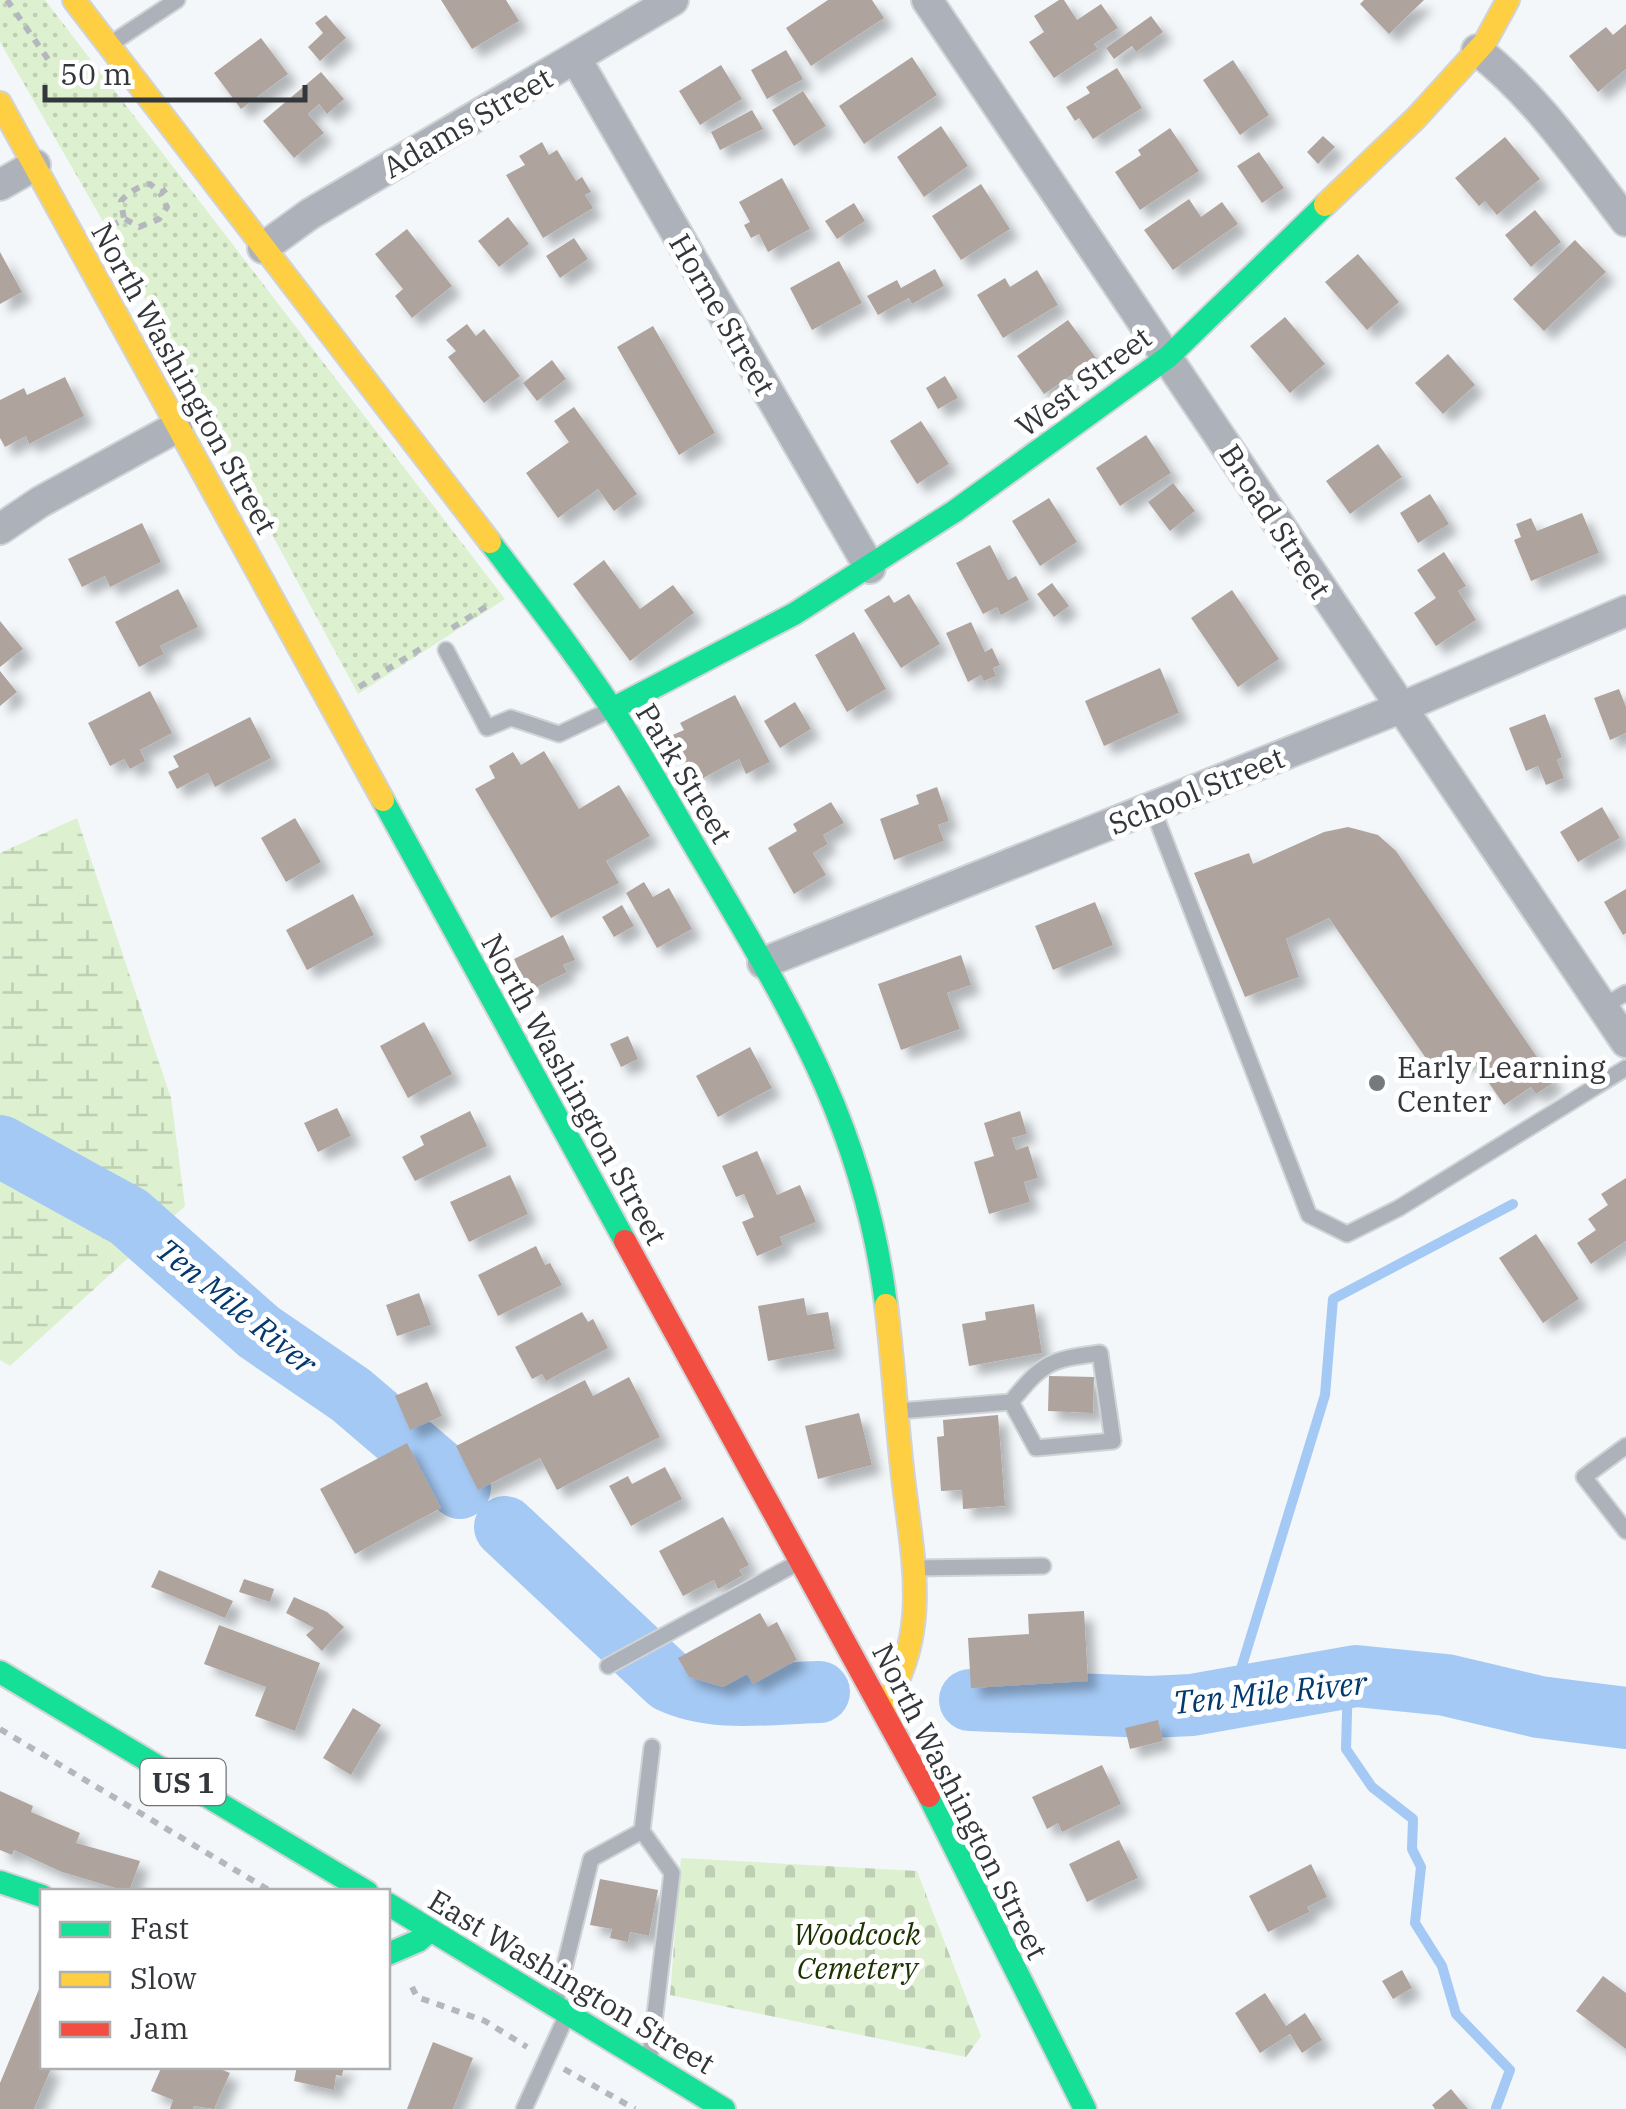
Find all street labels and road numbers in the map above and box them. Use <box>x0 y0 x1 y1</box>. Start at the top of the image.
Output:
street label: Adams Street <box>375 58 559 186</box>
street label: North Washington Street <box>83 216 287 540</box>
street label: Horne Street <box>661 226 785 402</box>
street label: West Street <box>1007 317 1159 445</box>
street label: Broad Street <box>1212 436 1340 606</box>
street label: Park Street <box>628 696 742 850</box>
street label: School Street <box>1102 737 1290 843</box>
street label: North Washington Street <box>473 927 677 1251</box>
street label: North Washington Street <box>864 1636 1058 1966</box>
road number: US 1 <box>140 1759 226 1805</box>
street label: East Washington Street <box>422 1880 722 2082</box>

